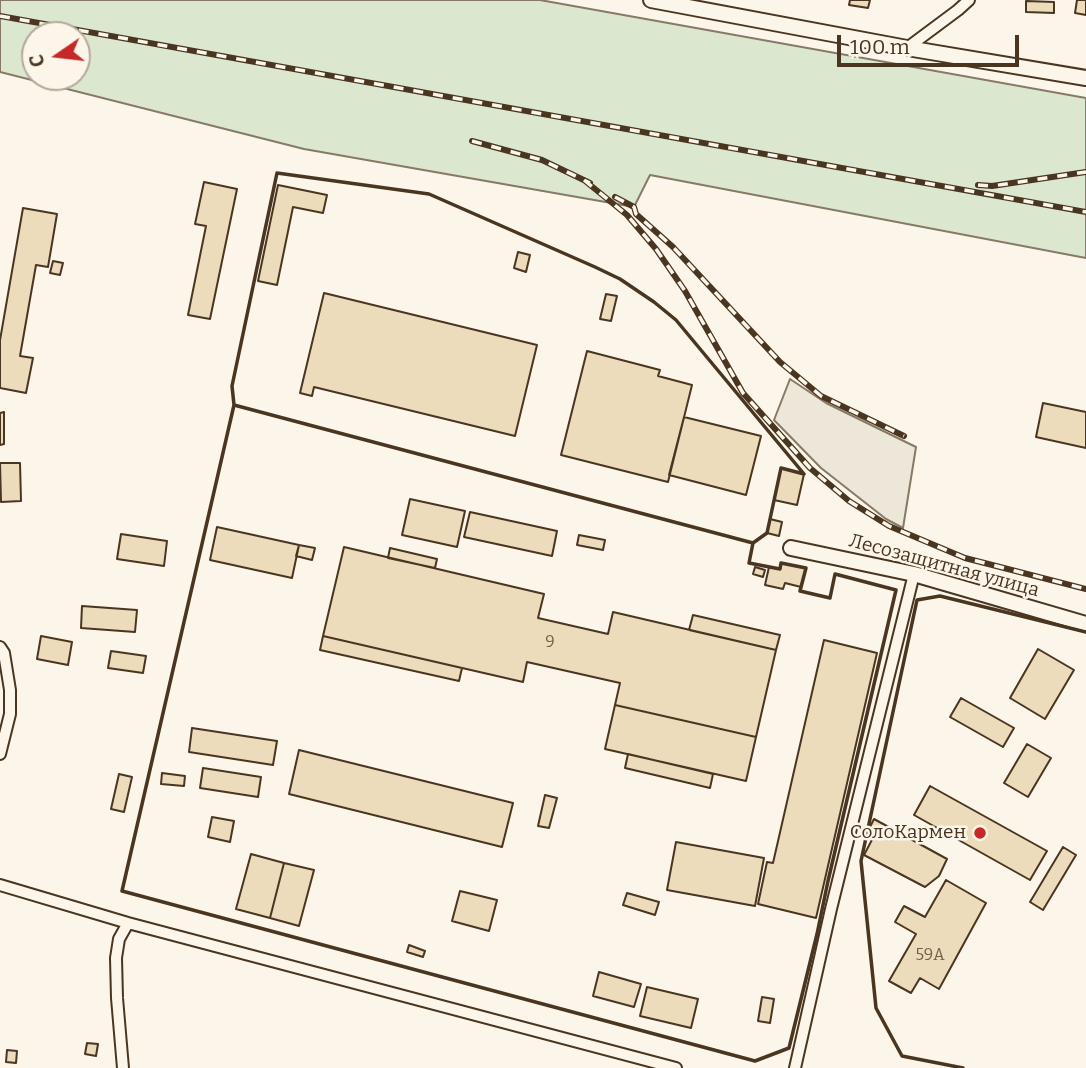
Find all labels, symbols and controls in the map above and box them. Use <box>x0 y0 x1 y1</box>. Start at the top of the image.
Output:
north arrow <box>21 21 91 91</box>
scale bar <box>841 21 1023 65</box>
text: 100 m <box>850 34 910 60</box>
text: С <box>24 52 50 69</box>
street label: Лесозащитная улица <box>846 530 1042 602</box>
house number: 9 <box>545 633 555 653</box>
place label: СолоКармен <box>850 822 966 844</box>
marker: СолоКармен <box>972 825 988 841</box>
house number: 59А <box>915 946 945 966</box>

